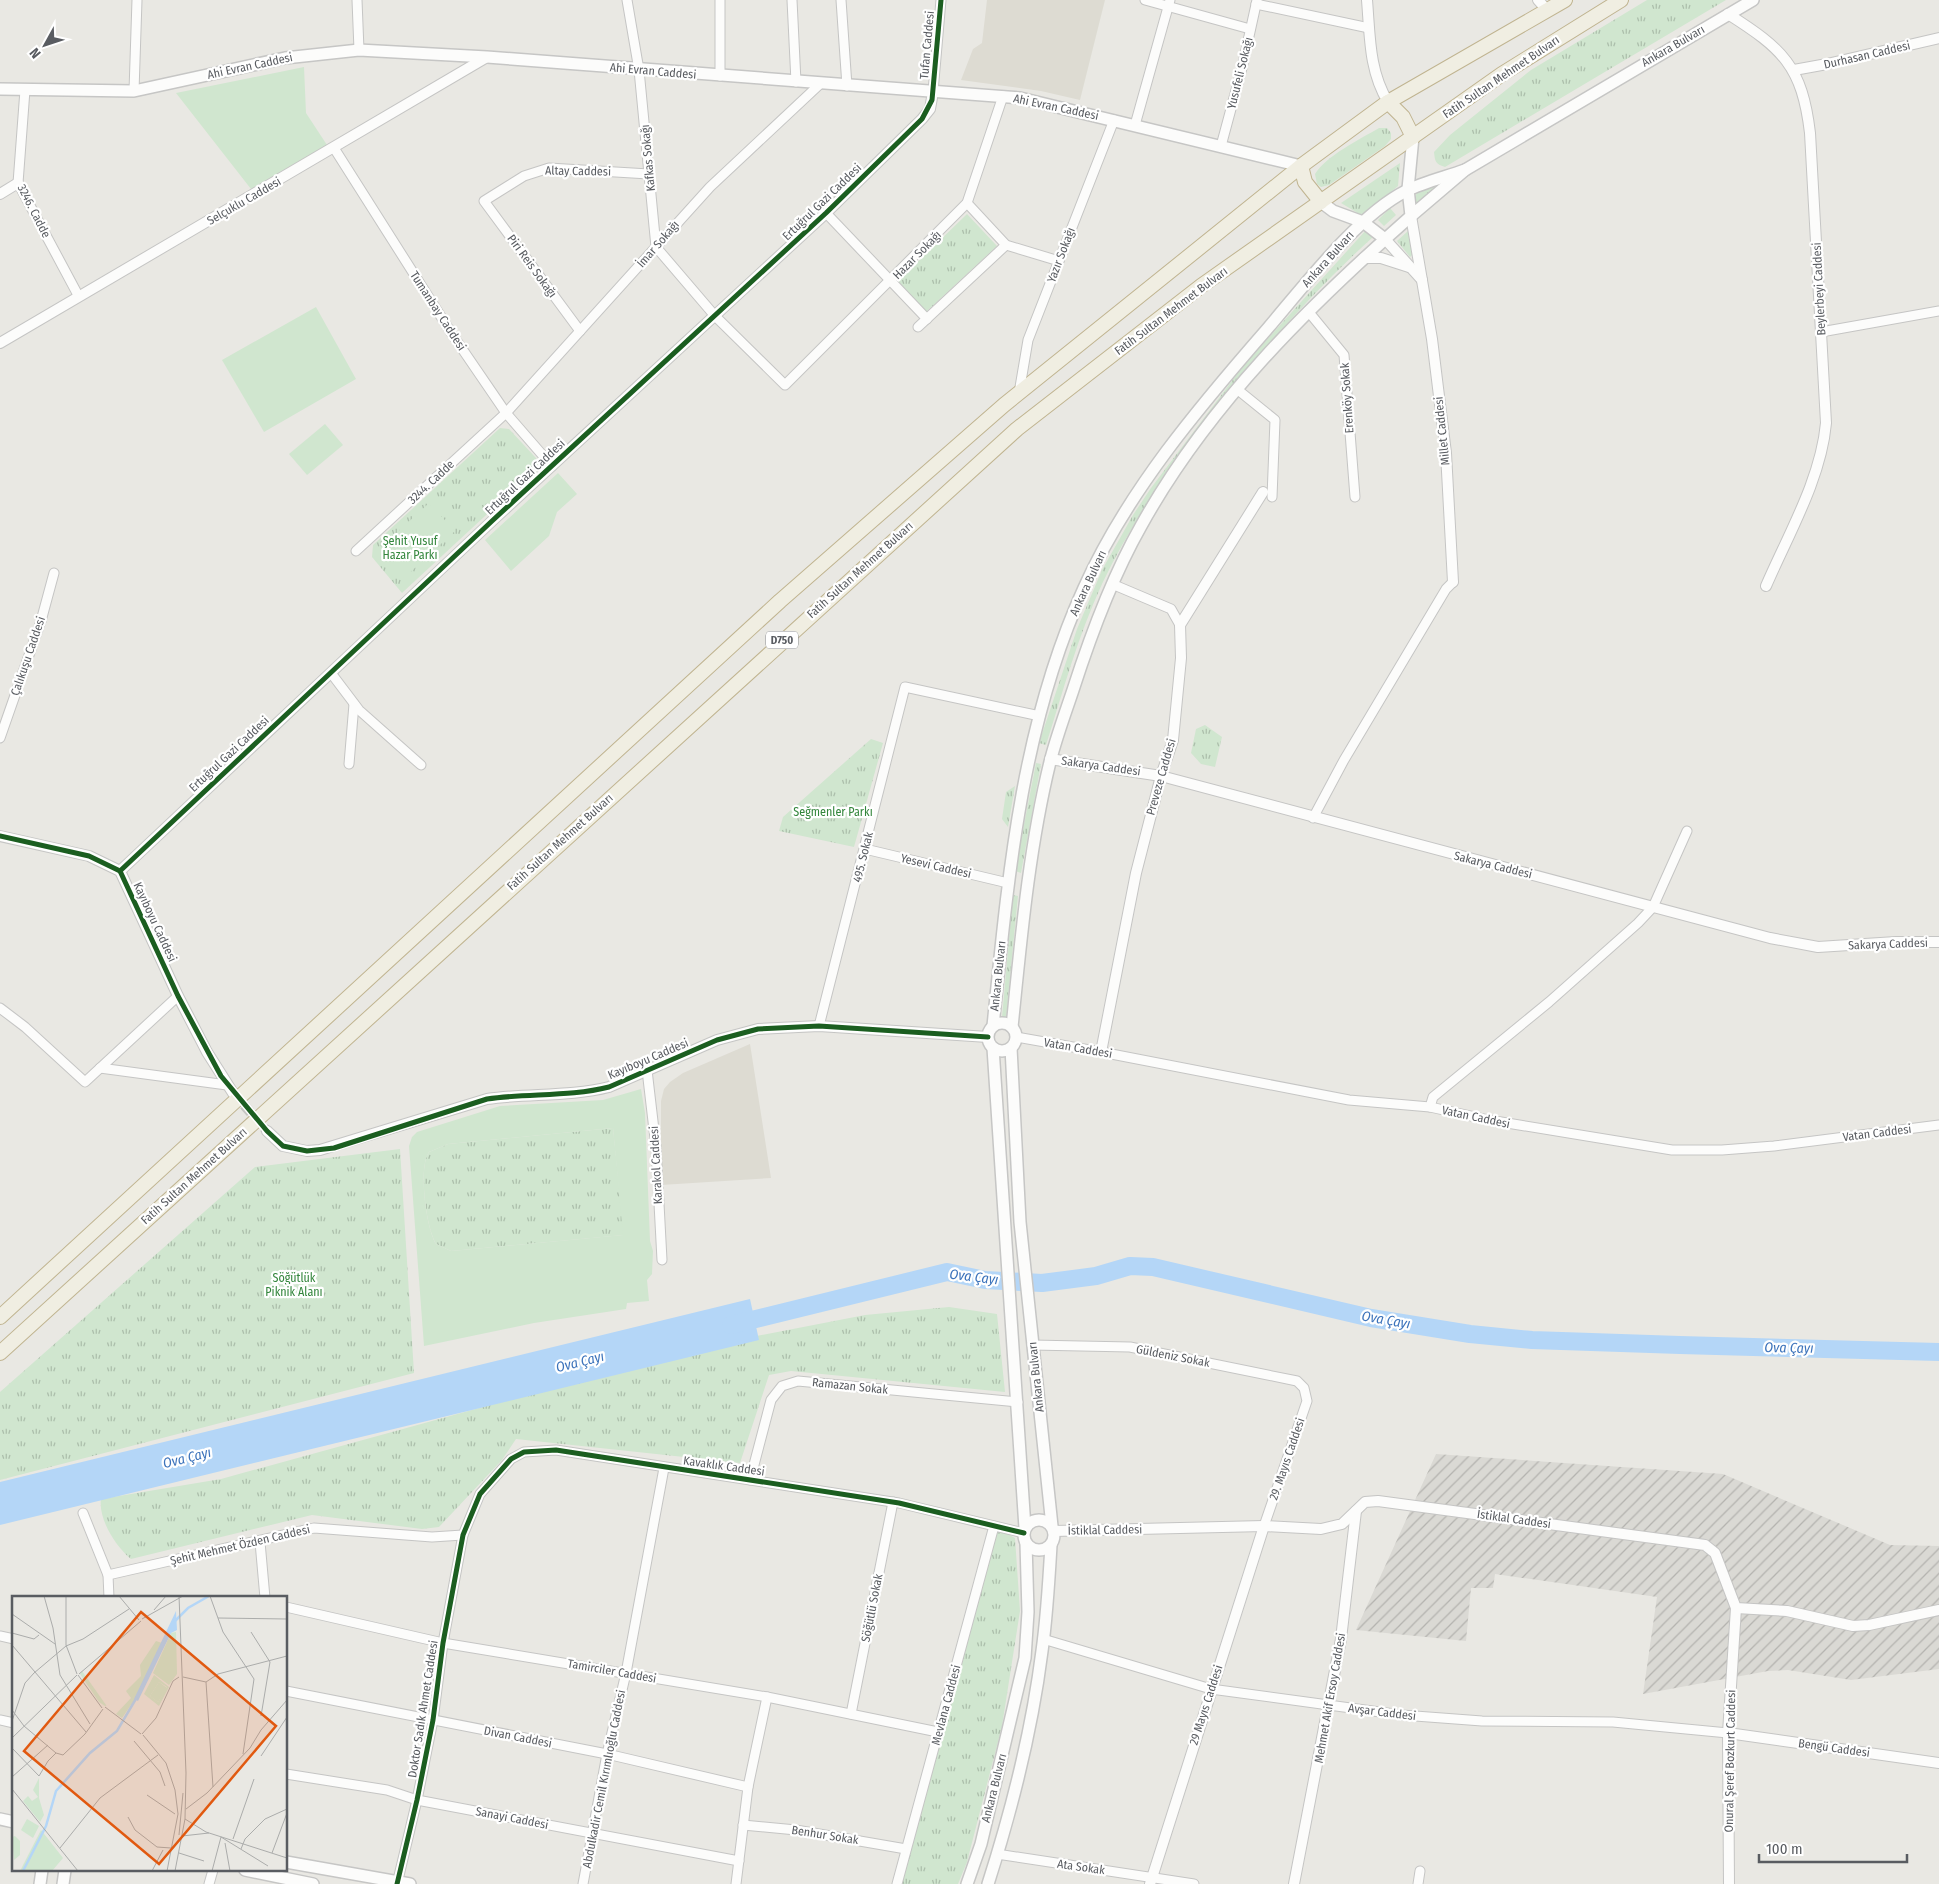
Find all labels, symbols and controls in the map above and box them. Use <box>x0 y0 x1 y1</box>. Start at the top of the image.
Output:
street label: Tufan Caddesi <box>917 10 937 80</box>
north arrow <box>20 20 70 70</box>
street label: Ankara Bulvarı <box>1639 22 1707 70</box>
street label: Fatih Sultan Mehmet Bulvarı <box>1440 33 1562 121</box>
street label: Yusufeli Sokağı <box>1224 36 1256 110</box>
street label: Durhasan Caddesi <box>1822 38 1912 72</box>
text: N <box>26 44 45 62</box>
street label: Ahi Evran Caddesi <box>206 50 294 82</box>
street label: Ahi Evran Caddesi <box>609 60 697 82</box>
street label: Ahi Evran Caddesi <box>1012 91 1100 123</box>
street label: Kafkas Sokağı <box>638 124 658 192</box>
street label: Ertuğrul Gazi Caddesi <box>780 161 864 243</box>
street label: Altay Caddesi <box>545 163 611 179</box>
street label: Selçuklu Caddesi <box>205 174 283 228</box>
street label: 3246. Cadde <box>15 182 53 240</box>
street label: İmar Sokağı <box>633 217 682 270</box>
street label: Yazır Sokağı <box>1044 226 1078 284</box>
street label: Hazar Sokağı <box>890 228 944 282</box>
street label: Ankara Bulvarı <box>1299 228 1357 290</box>
street label: Piri Reis Sokağı <box>504 232 560 300</box>
street label: Beylerbeyi Caddesi <box>1810 242 1828 336</box>
street label: Fatih Sultan Mehmet Bulvarı <box>1112 264 1230 358</box>
street label: Tumanbay Caddesi <box>407 269 469 353</box>
street label: Erenköy Sokak <box>1338 362 1356 434</box>
street label: Millet Caddesi <box>1431 396 1453 466</box>
street label: Ertuğrul Gazi Caddesi <box>482 436 568 518</box>
street label: 3244. Cadde <box>405 457 457 507</box>
street label: Fatih Sultan Mehmet Bulvarı <box>804 519 916 621</box>
park label: Şehit Yusuf Hazar Parkı <box>383 534 439 562</box>
street label: Ankara Bulvarı <box>1067 548 1109 618</box>
street label: Çalıkuşu Caddesi <box>8 615 48 697</box>
road number: D750 <box>766 632 798 648</box>
street label: Ertuğrul Gazi Caddesi <box>186 713 272 795</box>
street label: Preveze Caddesi <box>1143 737 1179 817</box>
street label: Sakarya Caddesi <box>1060 754 1142 778</box>
street label: Fatih Sultan Mehmet Bulvarı <box>504 791 616 893</box>
park label: Seğmenler Parkı <box>793 805 873 819</box>
street label: 495. Sokak <box>850 830 876 884</box>
street label: Sakarya Caddesi <box>1452 849 1534 881</box>
street label: Yesevi Caddesi <box>899 851 973 881</box>
street label: Kayıboyu Caddesi <box>130 880 180 964</box>
street label: Sakarya Caddesi <box>1848 936 1928 952</box>
street label: Ankara Bulvarı <box>987 940 1009 1012</box>
street label: Vatan Caddesi <box>1043 1035 1113 1061</box>
street label: Kayıboyu Caddesi <box>606 1036 690 1082</box>
street label: Vatan Caddesi <box>1441 1103 1511 1131</box>
street label: Vatan Caddesi <box>1842 1122 1912 1144</box>
street label: Fatih Sultan Mehmet Bulvarı <box>138 1125 250 1227</box>
street label: Karakol Caddesi <box>647 1125 665 1205</box>
water label: Ova Çayı <box>949 1266 999 1288</box>
park label: Söğütlük Piknik Alanı <box>265 1271 323 1299</box>
water label: Ova Çayı <box>1360 1307 1412 1333</box>
water label: Ova Çayı <box>1764 1339 1814 1357</box>
street label: Ankara Bulvarı <box>1025 1341 1047 1413</box>
street label: Güldeniz Sokak <box>1135 1342 1211 1370</box>
water label: Ova Çayı <box>554 1348 606 1376</box>
street label: Ramazan Sokak <box>811 1375 889 1397</box>
street label: 29. Mayıs Caddesi <box>1266 1416 1308 1502</box>
water label: Ova Çayı <box>161 1444 213 1472</box>
street label: Kavaklık Caddesi <box>682 1453 766 1479</box>
street label: İstiklal Caddesi <box>1476 1506 1552 1531</box>
street label: Şehit Mehmet Özden Caddesi <box>168 1520 311 1568</box>
street label: İstiklal Caddesi <box>1068 1521 1142 1538</box>
street label: Söğütlü Sokak <box>859 1572 886 1643</box>
inset map <box>12 1596 288 1872</box>
street label: Mehmet Akif Ersoy Caddesi <box>1312 1632 1348 1764</box>
street label: Doktor Sadık Ahmet Caddesi <box>405 1639 441 1779</box>
street label: Tamirciler Caddesi <box>566 1656 658 1686</box>
street label: Mevlana Caddesi <box>929 1663 963 1747</box>
street label: 29 Mayıs Caddesi <box>1186 1663 1226 1747</box>
street label: Abdulkadir Cemil Kırımlıoğlu Caddesi <box>580 1689 628 1869</box>
street label: Onural Şeref Bozkurt Caddesi <box>1722 1689 1738 1833</box>
street label: Avşar Caddesi <box>1347 1701 1417 1723</box>
street label: Divan Caddesi <box>483 1724 553 1750</box>
street label: Bengü Caddesi <box>1797 1736 1871 1760</box>
street label: Ankara Bulvarı <box>979 1752 1009 1824</box>
street label: Sanayi Caddesi <box>474 1804 550 1832</box>
street label: Benhur Sokak <box>791 1823 860 1847</box>
scale bar <box>1759 1832 1906 1864</box>
text: 100 m <box>1766 1840 1803 1858</box>
street label: Ata Sokak <box>1056 1857 1106 1877</box>

